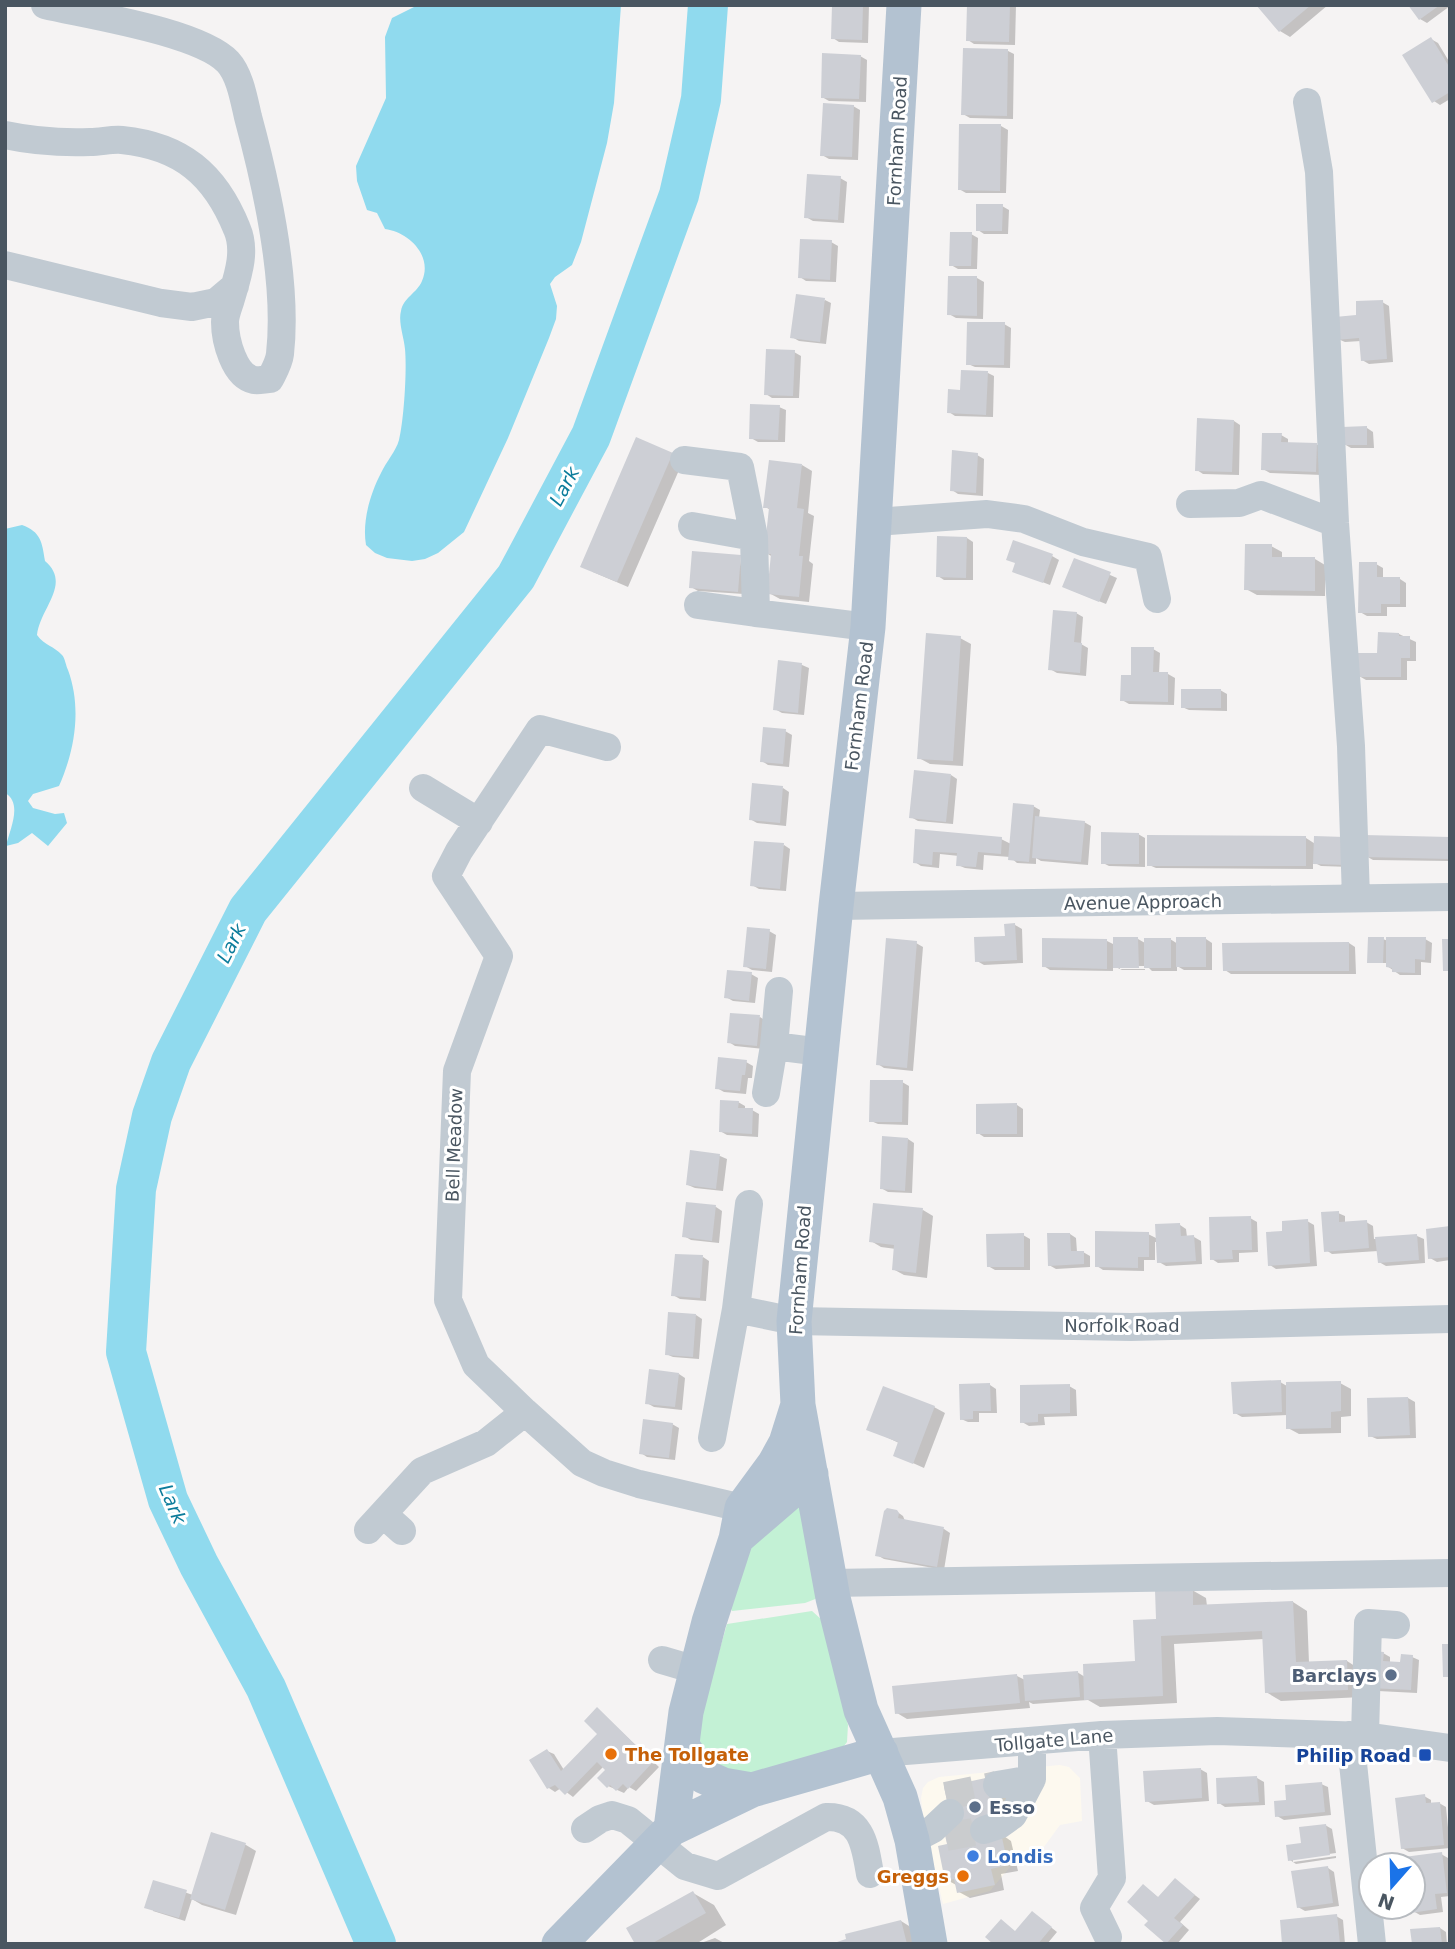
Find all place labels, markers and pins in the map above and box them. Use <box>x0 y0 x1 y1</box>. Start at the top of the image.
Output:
place label: Barclays <box>1291 1665 1377 1686</box>
marker: Barclays <box>1383 1667 1399 1683</box>
place label: The Tollgate <box>625 1744 749 1765</box>
place label: Philip Road <box>1296 1745 1411 1766</box>
marker: The Tollgate <box>603 1746 619 1762</box>
marker: Philip Road <box>1417 1747 1433 1763</box>
place label: Esso <box>989 1797 1035 1818</box>
marker: Esso <box>967 1799 983 1815</box>
place label: Londis <box>987 1846 1053 1867</box>
marker: Londis <box>965 1848 981 1864</box>
place label: Greggs <box>877 1866 949 1887</box>
marker: Greggs <box>955 1868 971 1884</box>

